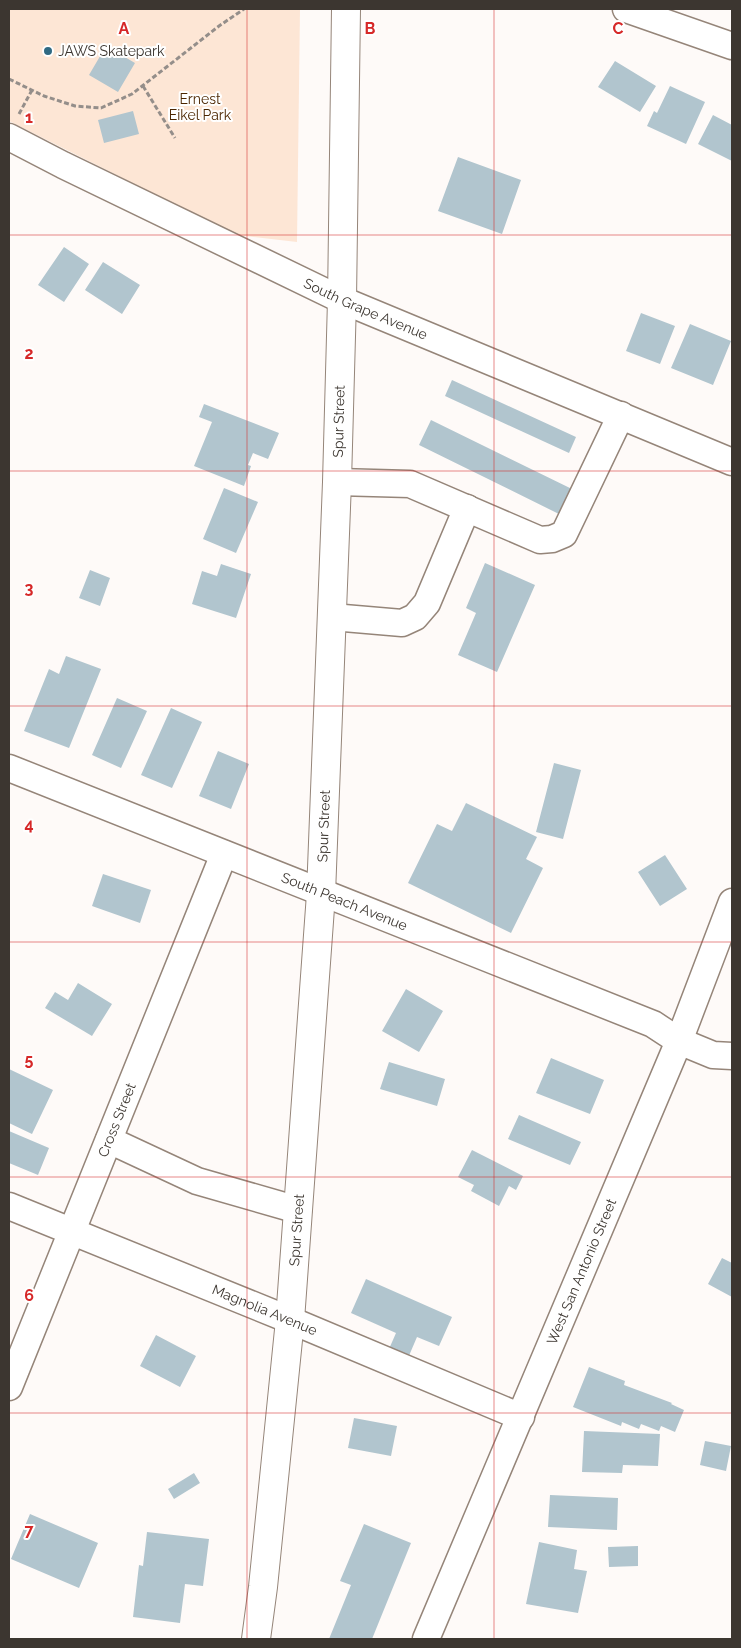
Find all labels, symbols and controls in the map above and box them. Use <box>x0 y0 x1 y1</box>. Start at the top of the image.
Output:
text: A <box>119 19 130 38</box>
text: B <box>365 19 376 38</box>
text: C <box>613 19 624 38</box>
place label: JAWS Skatepark <box>58 43 165 59</box>
marker: JAWS Skatepark <box>42 45 54 57</box>
park label: Ernest Eikel Park <box>169 91 232 123</box>
text: 1 <box>25 108 33 127</box>
street label: South Grape Avenue <box>301 275 430 343</box>
text: 2 <box>24 344 34 363</box>
street label: Spur Street <box>330 385 348 458</box>
text: 3 <box>25 579 34 598</box>
street label: Spur Street <box>314 789 333 863</box>
text: 4 <box>24 815 34 834</box>
street label: South Peach Avenue <box>279 869 410 934</box>
text: 5 <box>25 1050 34 1069</box>
street label: Cross Street <box>95 1080 139 1159</box>
street label: Spur Street <box>286 1193 307 1267</box>
street label: West San Antonio Street <box>544 1196 620 1347</box>
street label: Magnolia Avenue <box>210 1281 320 1338</box>
text: 6 <box>24 1286 34 1305</box>
text: 7 <box>25 1521 34 1540</box>

